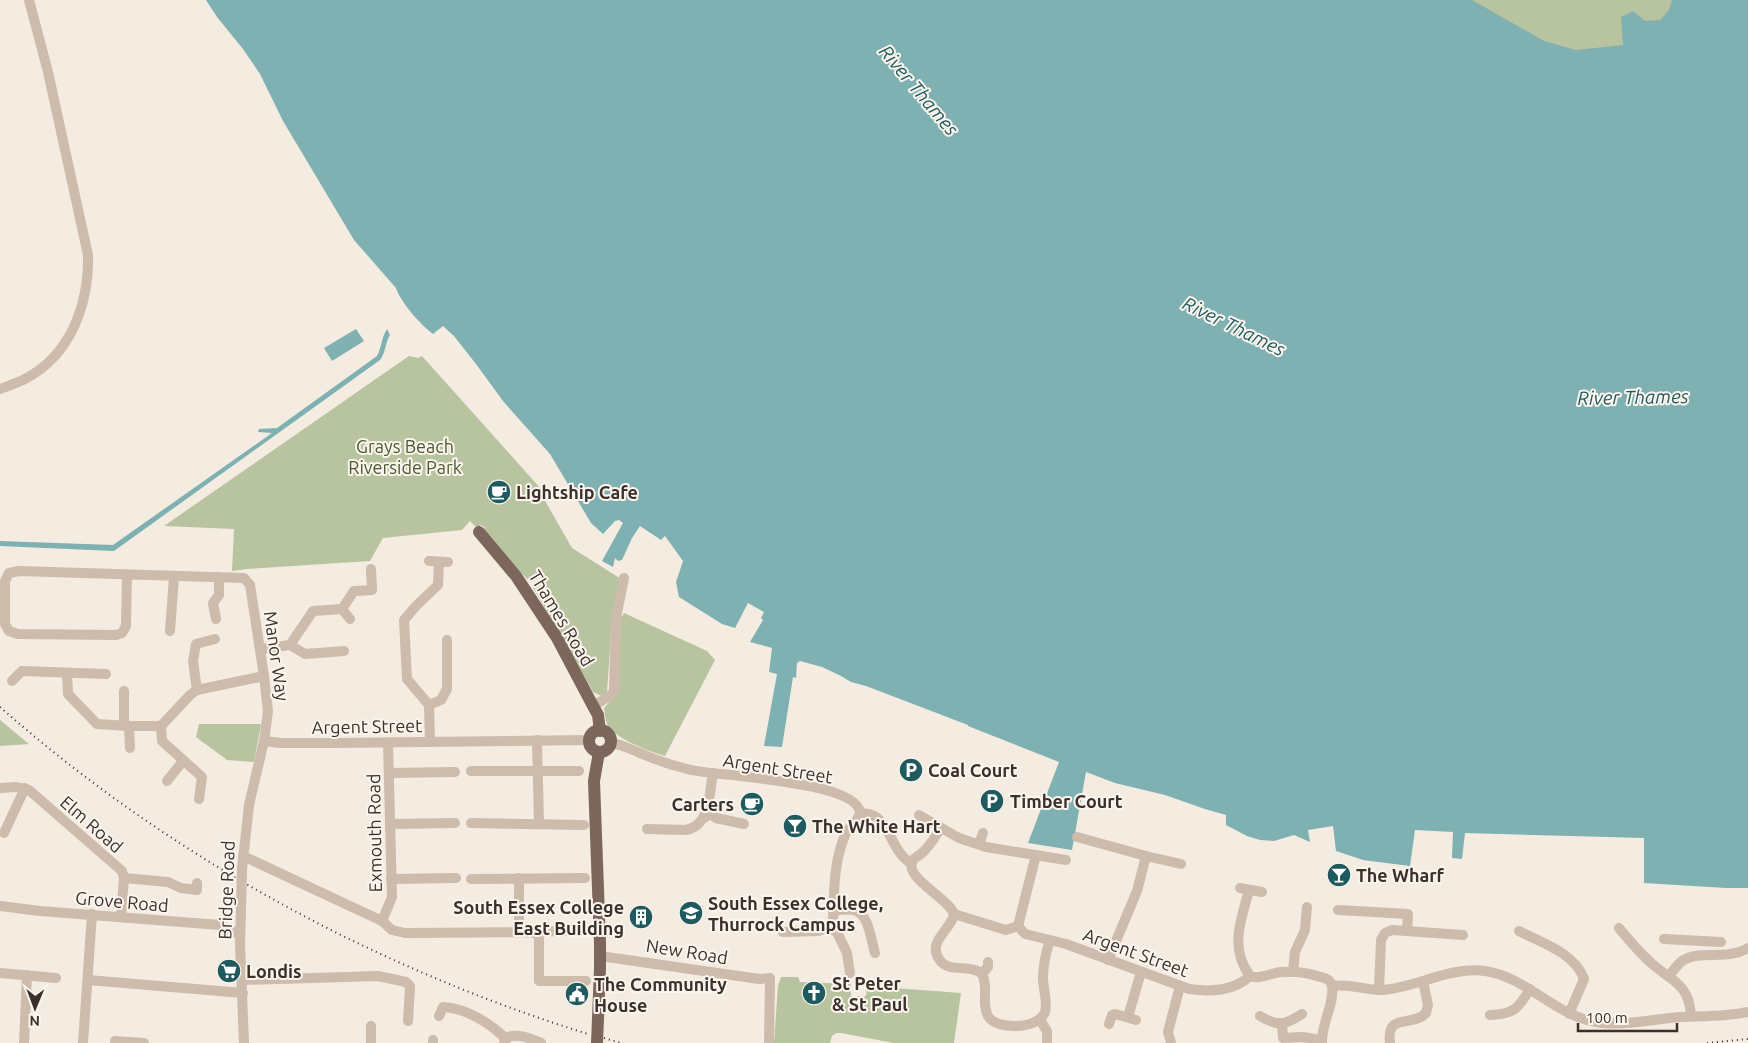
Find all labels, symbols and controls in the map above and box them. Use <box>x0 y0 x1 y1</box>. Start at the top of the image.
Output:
water label: River Thames <box>875 40 963 140</box>
water label: River Thames <box>1179 292 1289 360</box>
water label: River Thames <box>1577 385 1689 409</box>
park label: Grays Beach Riverside Park <box>348 436 462 477</box>
cafe icon: Lightship Cafe <box>486 479 512 505</box>
place label: Lightship Cafe <box>516 482 638 502</box>
street label: Thames Road <box>526 566 598 670</box>
street label: Manor Way <box>261 610 293 703</box>
street label: Argent Street <box>312 715 422 737</box>
street label: Argent Street <box>722 749 834 787</box>
parking icon: Coal Court <box>898 757 924 783</box>
place label: Coal Court <box>928 760 1018 780</box>
street label: Exmouth Road <box>363 773 385 893</box>
parking icon: Timber Court <box>979 788 1005 814</box>
cafe icon: Carters <box>739 791 765 817</box>
place label: Timber Court <box>1010 791 1123 811</box>
street label: Elm Road <box>57 792 127 856</box>
place label: Carters <box>671 794 734 814</box>
bar icon: The White Hart <box>782 813 808 839</box>
place label: The White Hart <box>812 816 941 836</box>
street label: Bridge Road <box>214 840 238 940</box>
bar icon: The Wharf <box>1326 862 1352 888</box>
place label: The Wharf <box>1356 865 1445 885</box>
street label: Grove Road <box>75 887 169 915</box>
place label: South Essex College, Thurrock Campus <box>708 893 883 934</box>
place label: South Essex College East Building <box>453 897 624 938</box>
school or university icon: South Essex College, Thurrock Campus <box>678 900 704 926</box>
building icon: South Essex College East Building <box>628 904 654 930</box>
street label: Argent Street <box>1081 924 1191 980</box>
street label: New Road <box>645 935 729 967</box>
supermarket icon: Londis <box>216 958 242 984</box>
place label: Londis <box>246 961 302 981</box>
place label: St Peter & St Paul <box>832 973 908 1014</box>
place label: The Community House <box>594 974 727 1015</box>
church icon: St Peter & St Paul <box>801 980 827 1006</box>
public building icon: The Community House <box>564 981 590 1007</box>
north arrow <box>10 983 60 1033</box>
scale bar <box>1578 1000 1677 1032</box>
text: 100 m <box>1586 1009 1628 1026</box>
text: N <box>29 1013 40 1029</box>

